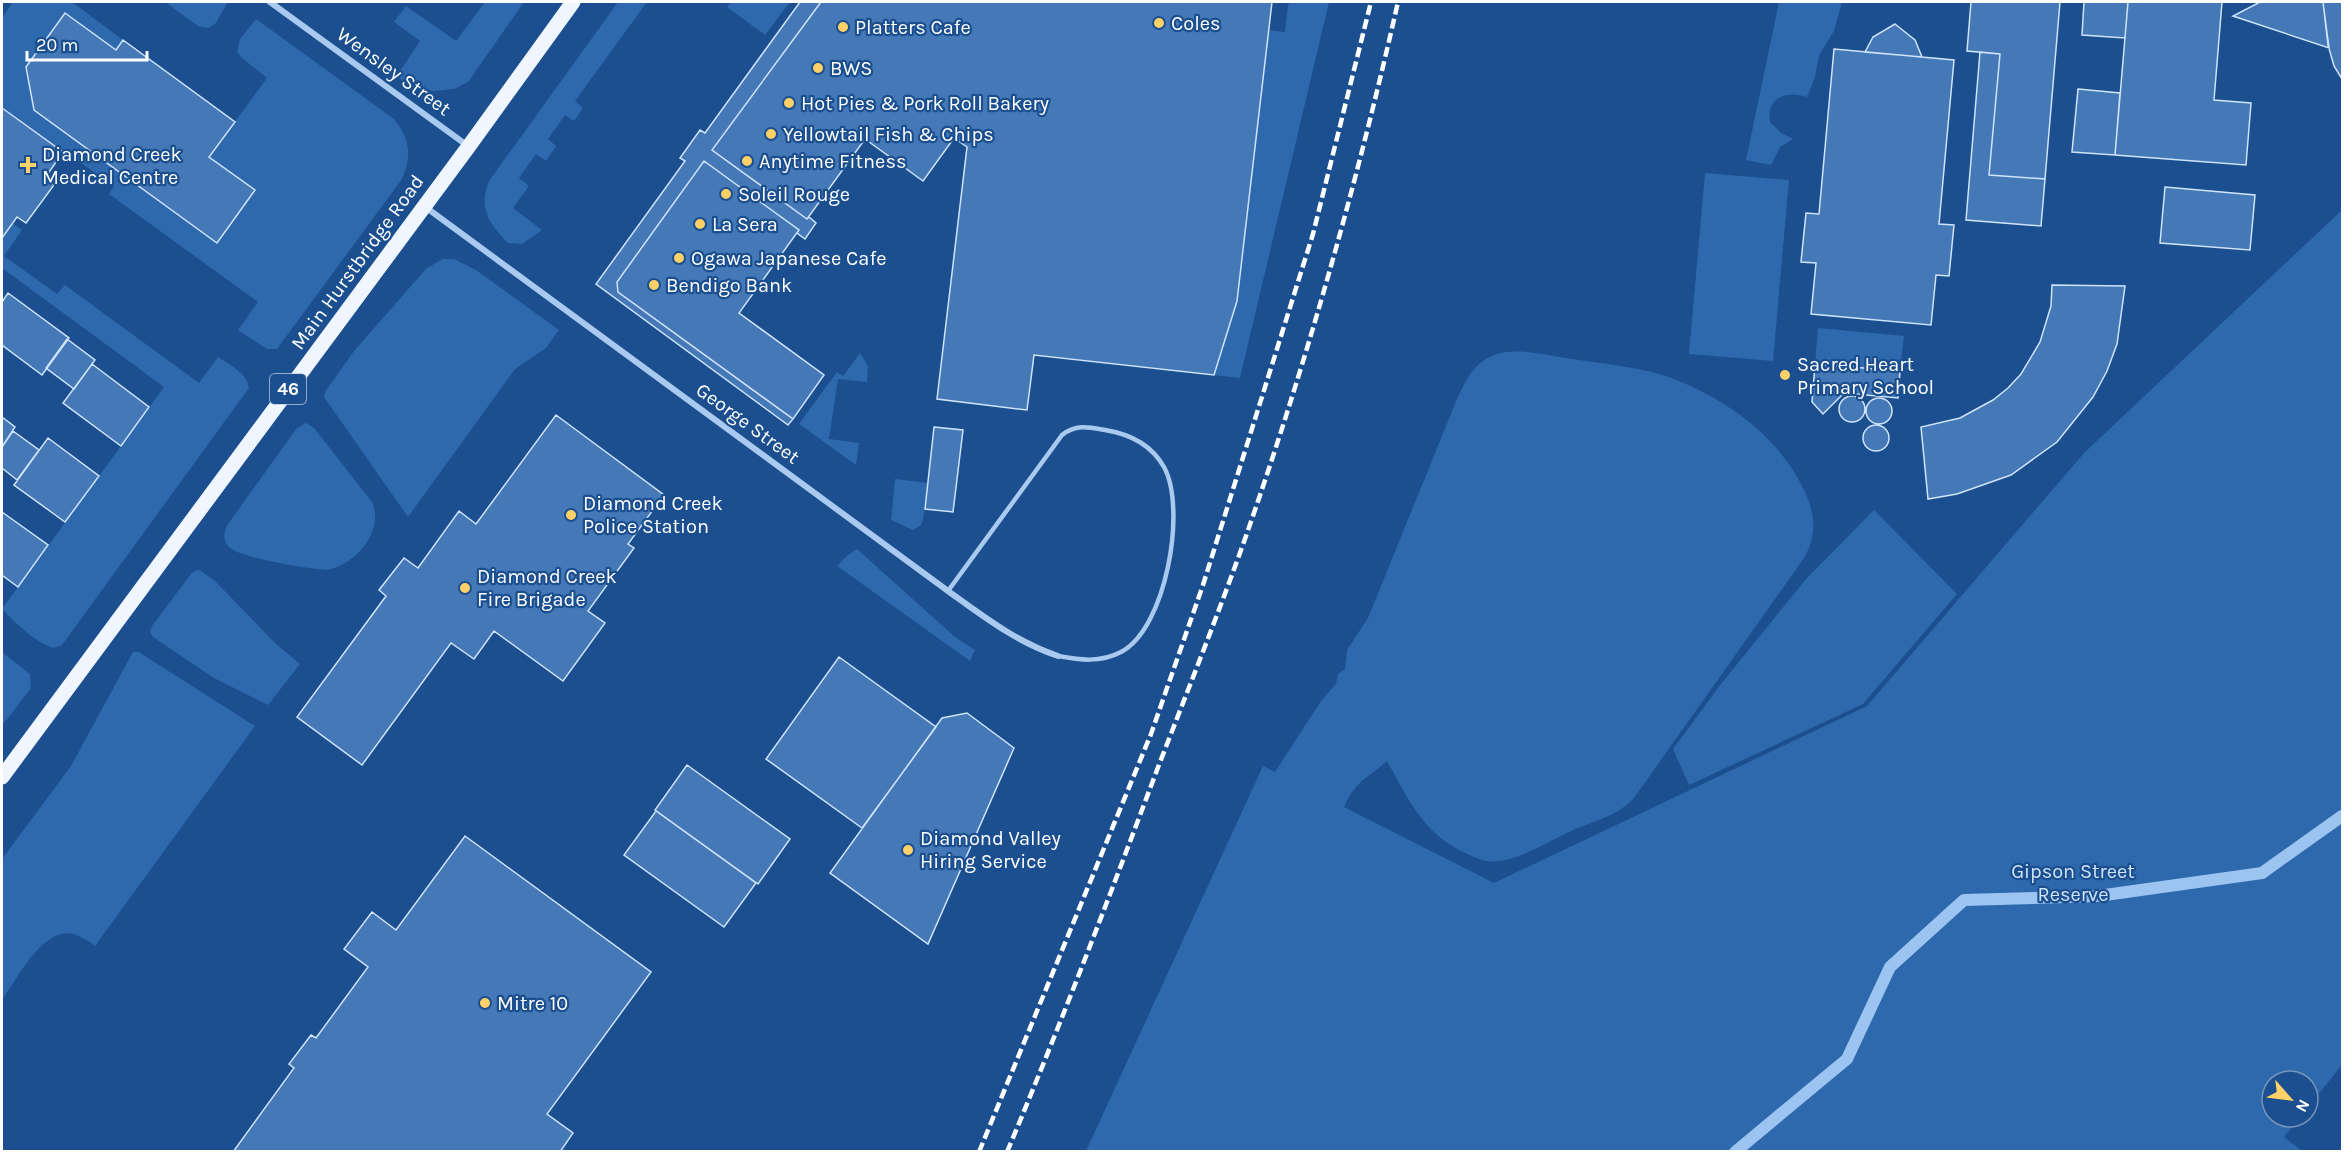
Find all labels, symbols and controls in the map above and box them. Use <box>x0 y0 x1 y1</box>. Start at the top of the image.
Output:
place label: Coles <box>1171 12 1221 35</box>
place label: Platters Cafe <box>855 16 971 39</box>
marker: Coles <box>1152 16 1166 30</box>
marker: Platters Cafe <box>836 20 850 34</box>
street label: Wensley Street <box>332 22 455 121</box>
scale bar <box>27 24 147 62</box>
text: 20 m <box>36 34 78 56</box>
place label: BWS <box>830 57 872 80</box>
marker: BWS <box>811 61 825 75</box>
place label: Hot Pies & Pork Roll Bakery <box>801 92 1049 115</box>
marker: Hot Pies & Pork Roll Bakery <box>782 96 796 110</box>
place label: Yellowtail Fish & Chips <box>783 123 994 146</box>
marker: Yellowtail Fish & Chips <box>764 127 778 141</box>
place label: Diamond Creek Medical Centre <box>42 143 182 189</box>
place label: Anytime Fitness <box>759 150 906 173</box>
marker: Anytime Fitness <box>740 154 754 168</box>
marker: Diamond Creek Medical Centre <box>19 156 37 174</box>
street label: Main Hurstbridge Road <box>286 170 429 354</box>
place label: Soleil Rouge <box>738 183 850 206</box>
marker: Soleil Rouge <box>719 187 733 201</box>
place label: La Sera <box>712 213 778 236</box>
marker: La Sera <box>693 217 707 231</box>
place label: Ogawa Japanese Cafe <box>691 247 887 270</box>
marker: Ogawa Japanese Cafe <box>672 251 686 265</box>
place label: Bendigo Bank <box>666 274 792 297</box>
marker: Bendigo Bank <box>647 278 661 292</box>
place label: Sacred Heart Primary School <box>1797 353 1934 399</box>
marker: Sacred Heart Primary School <box>1778 368 1792 382</box>
road number: 46 <box>270 374 306 404</box>
street label: George Street <box>692 378 804 469</box>
place label: Diamond Creek Police Station <box>583 492 723 538</box>
marker: Diamond Creek Police Station <box>564 508 578 522</box>
place label: Diamond Creek Fire Brigade <box>477 565 617 611</box>
marker: Diamond Creek Fire Brigade <box>458 581 472 595</box>
place label: Diamond Valley Hiring Service <box>920 827 1061 873</box>
marker: Diamond Valley Hiring Service <box>901 843 915 857</box>
park label: Gipson Street Reserve <box>2011 860 2135 906</box>
place label: Mitre 10 <box>497 992 568 1015</box>
marker: Mitre 10 <box>478 996 492 1010</box>
north arrow <box>2260 1069 2320 1129</box>
text: N <box>2292 1096 2314 1115</box>

